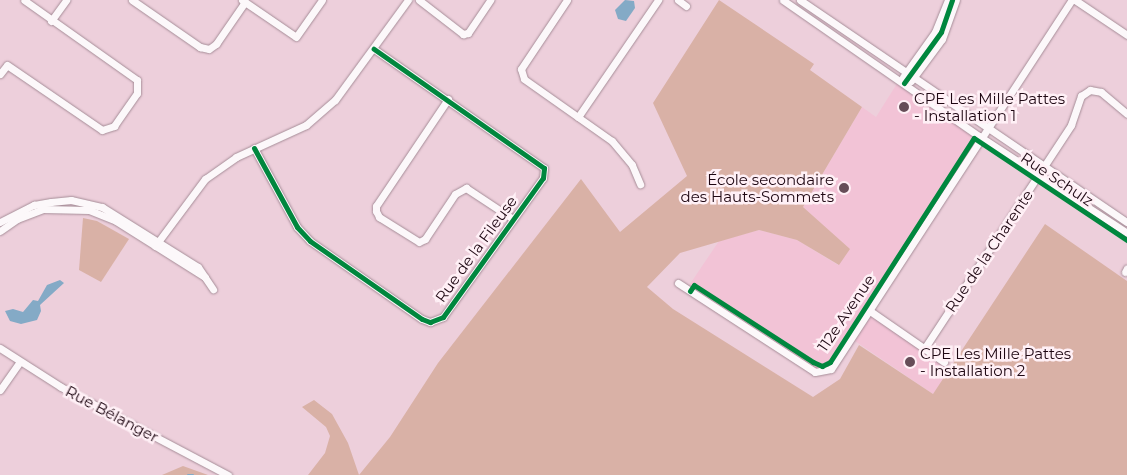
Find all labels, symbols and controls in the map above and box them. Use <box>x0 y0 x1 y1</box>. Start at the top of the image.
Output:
place label: CPE Les Mille Pattes - Installation 1 <box>914 89 1065 124</box>
marker: CPE Les Mille Pattes - Installation 1 <box>898 101 910 113</box>
street label: Rue Schulz <box>1017 148 1097 210</box>
place label: École secondaire des Hauts-Sommets <box>681 170 834 205</box>
marker: École secondaire des Hauts-Sommets <box>838 182 850 194</box>
street label: Rue de la Charente <box>941 187 1037 315</box>
street label: Rue de la Fileuse <box>431 192 521 306</box>
street label: 112e Avenue <box>814 271 878 355</box>
place label: CPE Les Mille Pattes - Installation 2 <box>920 344 1071 379</box>
marker: CPE Les Mille Pattes - Installation 2 <box>904 356 916 368</box>
street label: Rue Bélanger <box>62 382 162 446</box>

